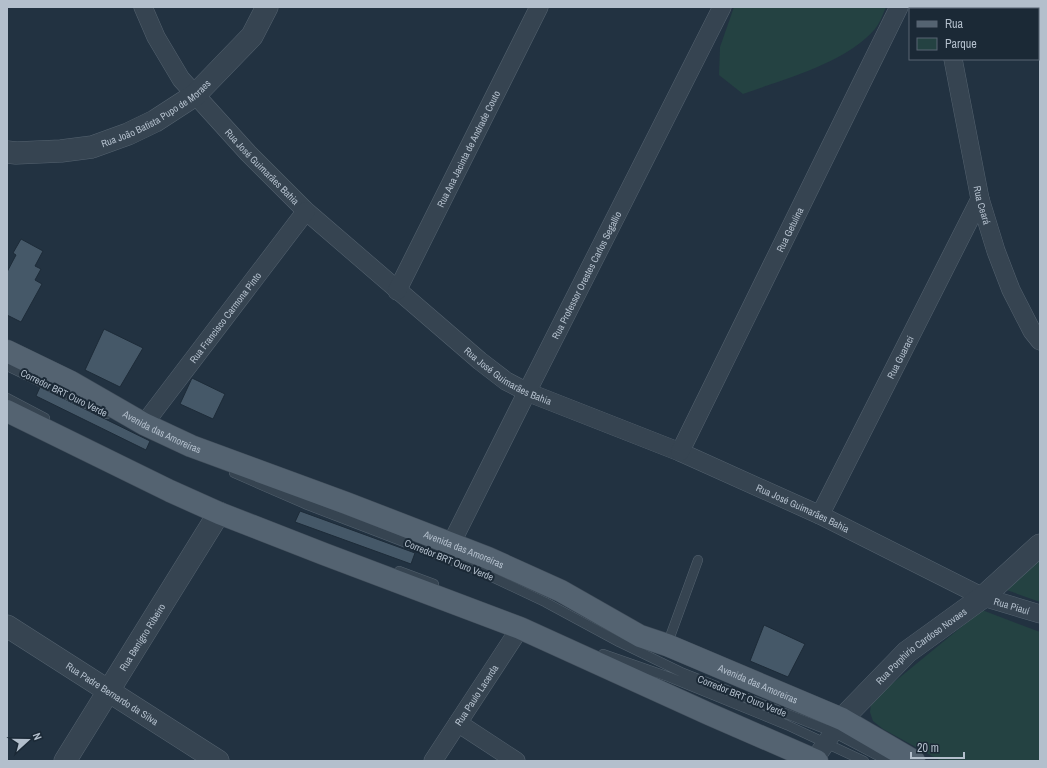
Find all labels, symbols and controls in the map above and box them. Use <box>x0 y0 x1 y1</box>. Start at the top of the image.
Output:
legend <box>909 8 1039 60</box>
text: Rua <box>945 16 964 32</box>
text: Parque <box>945 36 977 52</box>
street label: Rua João Batista Pupo de Moraes <box>99 77 213 150</box>
street label: Rua Ana Jacinta de Andrade Couto <box>434 88 503 209</box>
street label: Rua José Guimarães Bahia <box>222 126 303 208</box>
street label: Rua Ceará <box>971 185 994 226</box>
street label: Rua Getulina <box>773 205 806 254</box>
street label: Rua Professor Orestes Carlos Segallio <box>548 209 624 341</box>
street label: Rua Francisco Carmona Pinto <box>186 269 264 365</box>
street label: Rua Guaraci <box>884 333 916 381</box>
street label: Rua José Guimarães Bahia <box>462 344 554 408</box>
street label: Corredor BRT Ouro Verde <box>18 366 110 420</box>
street label: Avenida das Amoreiras <box>120 406 203 456</box>
street label: Rua José Guimarães Bahia <box>754 481 852 535</box>
street label: Avenida das Amoreiras <box>421 527 506 571</box>
street label: Corredor BRT Ouro Verde <box>403 536 496 584</box>
street label: Rua Piauí <box>992 594 1032 617</box>
street label: Rua Benígno Ribeiro <box>116 600 168 673</box>
street label: Rua Porphirio Cardoso Novaes <box>873 605 969 687</box>
street label: Rua Padre Bernardo da Silva <box>64 659 161 728</box>
street label: Avenida das Amoreiras <box>715 661 800 706</box>
street label: Rua Paulo Lacerda <box>452 662 501 728</box>
street label: Corredor BRT Ouro Verde <box>696 672 789 720</box>
north arrow <box>8 720 48 760</box>
text: N <box>30 731 45 742</box>
scale bar <box>911 734 964 760</box>
text: 20 m <box>917 740 939 756</box>

